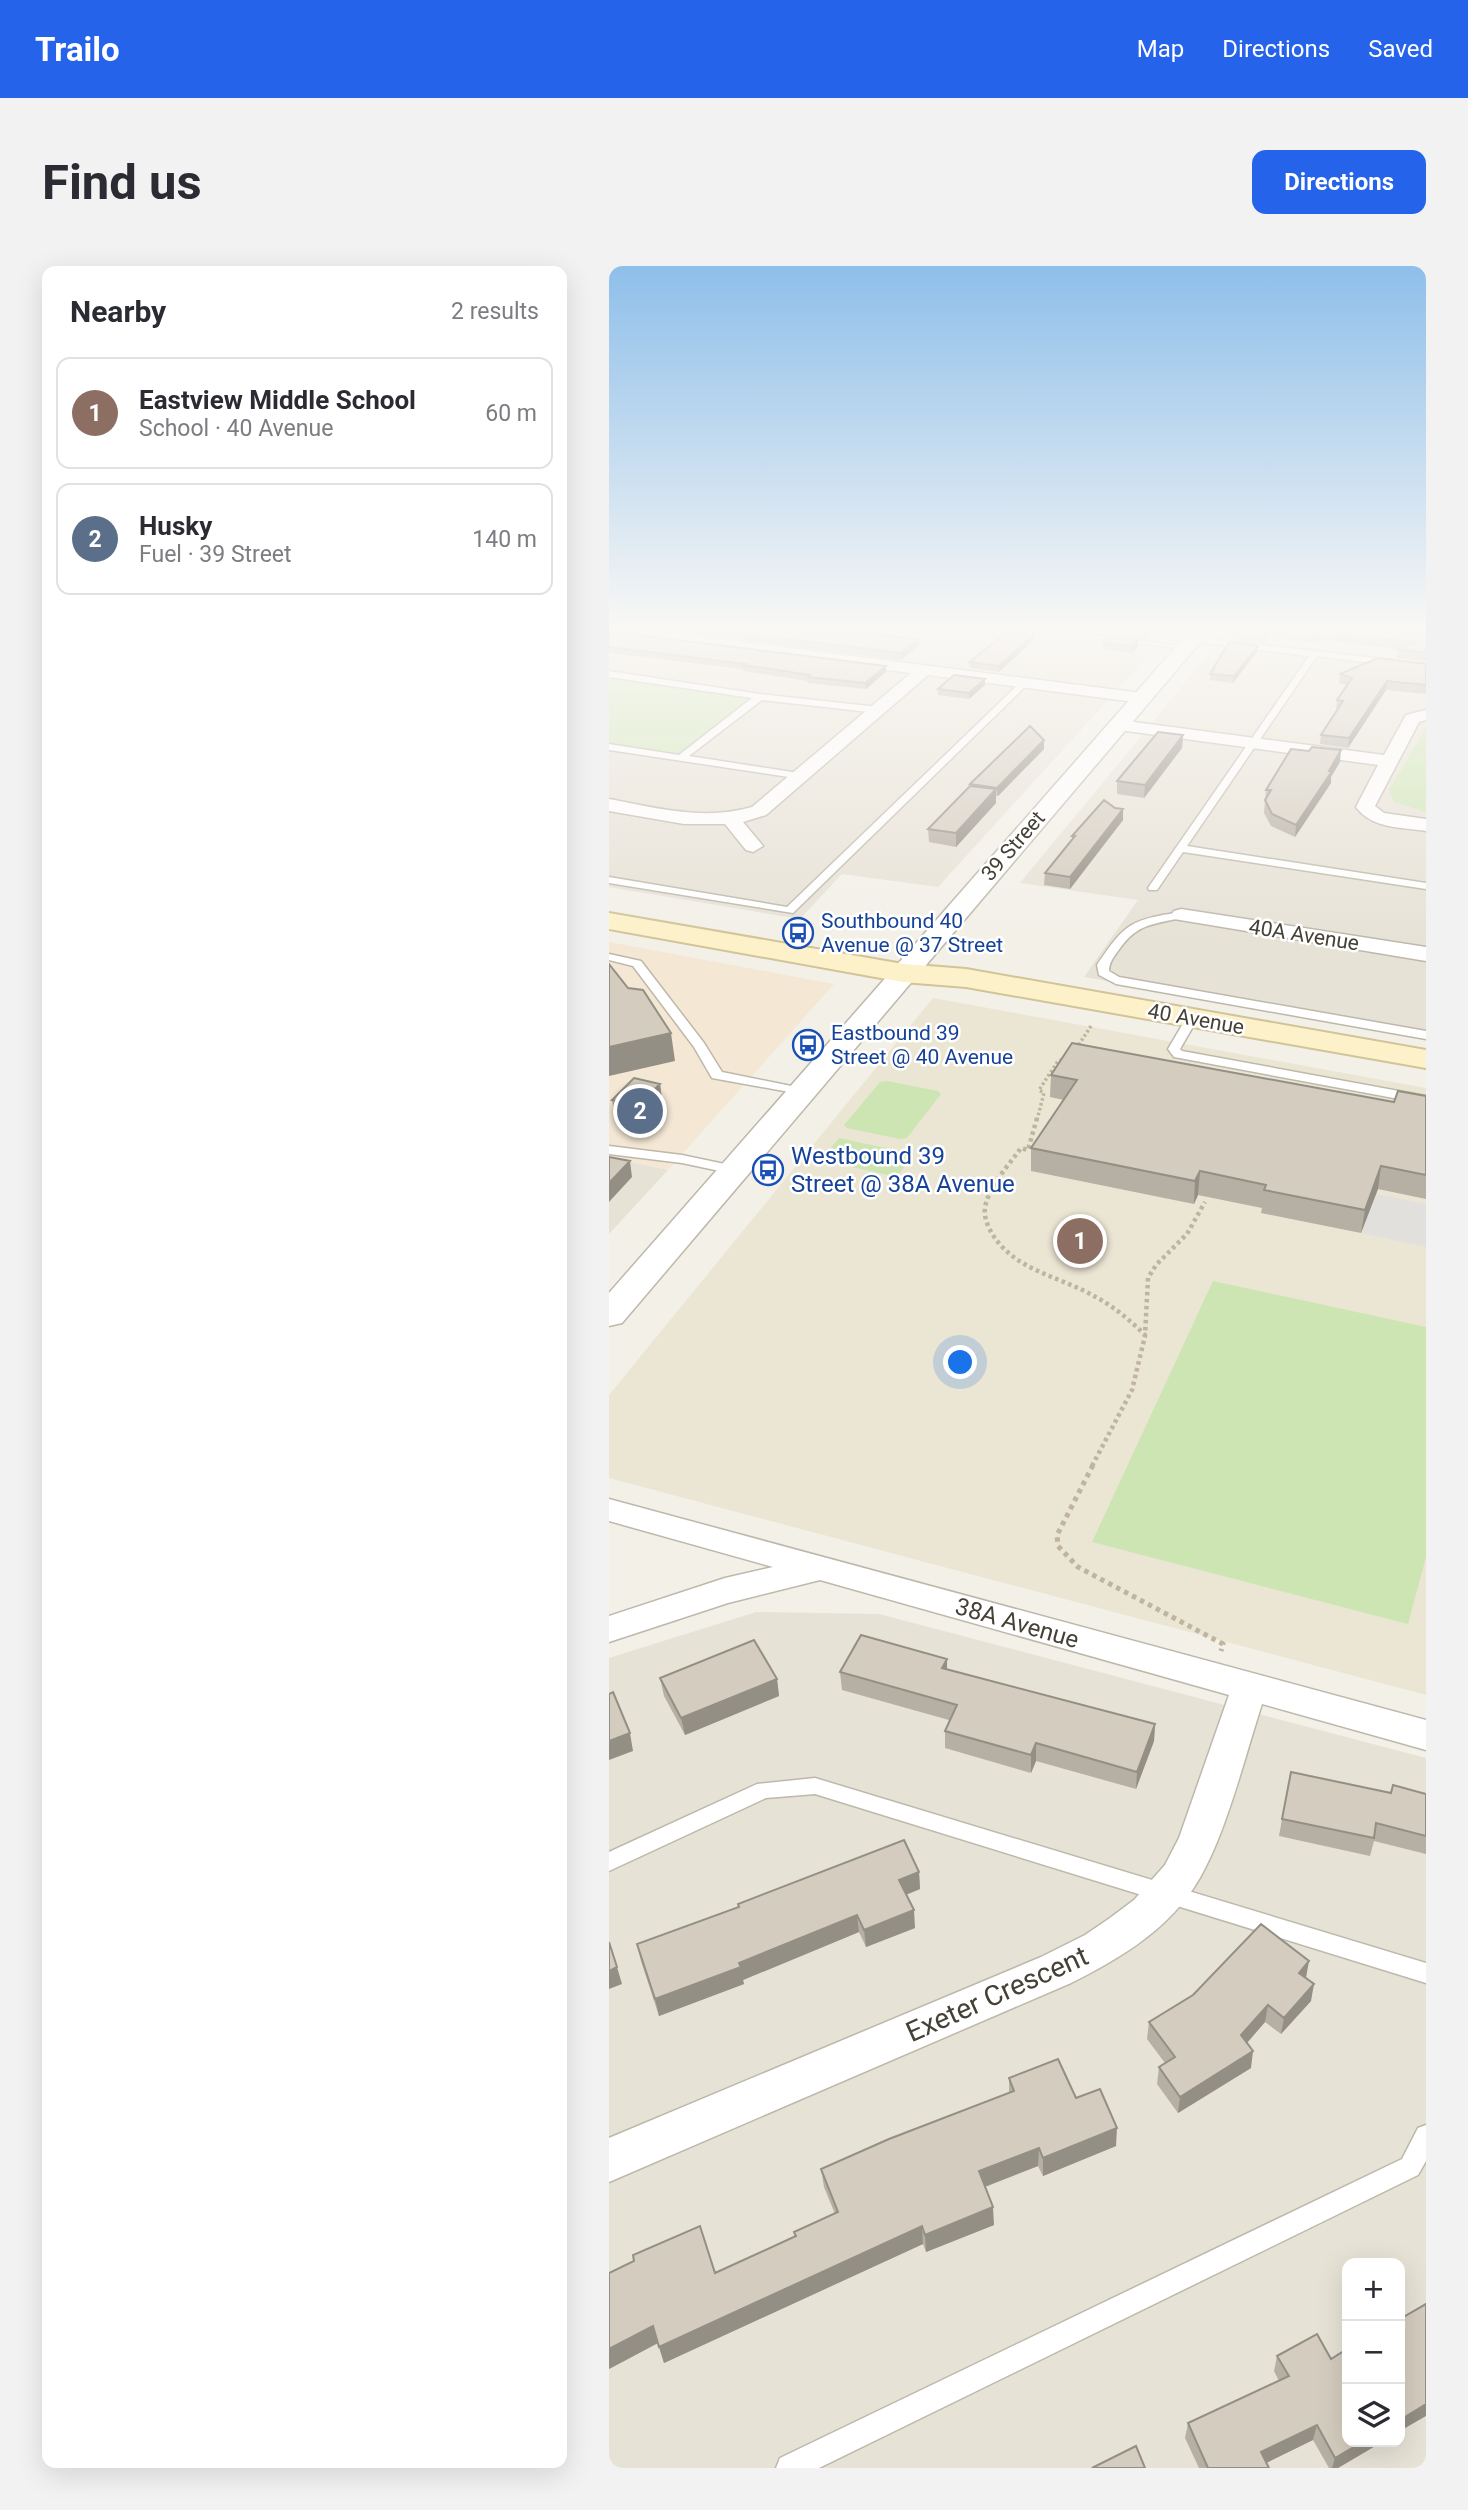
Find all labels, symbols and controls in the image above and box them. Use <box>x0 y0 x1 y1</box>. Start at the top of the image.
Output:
text: Trailo <box>35 30 120 69</box>
text: Map <box>1137 35 1184 63</box>
text: Directions <box>1222 35 1330 63</box>
text: Saved <box>1368 35 1433 63</box>
button: Directions <box>1252 150 1426 214</box>
text: Find us <box>42 154 202 211</box>
text: Nearby <box>70 294 166 329</box>
text: 2 results <box>451 298 539 325</box>
text: Eastview Middle School <box>139 385 416 415</box>
text: 1 <box>88 400 102 427</box>
text: 60 m <box>485 400 537 427</box>
text: School · 40 Avenue <box>139 415 333 442</box>
text: Husky <box>139 511 212 541</box>
text: 2 <box>88 526 102 553</box>
text: 140 m <box>472 526 537 553</box>
text: Fuel · 39 Street <box>139 541 292 568</box>
street label: 39 Street <box>976 806 1050 886</box>
place label: Southbound 40 Avenue @ 37 Street <box>821 909 1003 957</box>
street label: 40A Avenue <box>1247 914 1361 956</box>
bus stop icon: Southbound 40 Avenue @ 37 Street <box>781 916 815 950</box>
street label: 40 Avenue <box>1146 999 1246 1039</box>
place label: Eastbound 39 Street @ 40 Avenue <box>831 1021 1013 1069</box>
bus stop icon: Eastbound 39 Street @ 40 Avenue <box>791 1028 825 1062</box>
pin: 2 <box>617 1085 663 1137</box>
place label: Westbound 39 Street @ 38A Avenue <box>791 1142 1015 1198</box>
bus stop icon: Westbound 39 Street @ 38A Avenue <box>751 1153 785 1187</box>
pin: 1 <box>1057 1215 1103 1267</box>
your location <box>943 1345 977 1379</box>
street label: 38A Avenue <box>952 1592 1082 1654</box>
street label: Exeter Crescent <box>901 1939 1093 2049</box>
map controls <box>1342 2258 1405 2447</box>
button: + <box>1342 2258 1405 2321</box>
button: − <box>1342 2321 1405 2384</box>
button: layers <box>1342 2384 1405 2447</box>

